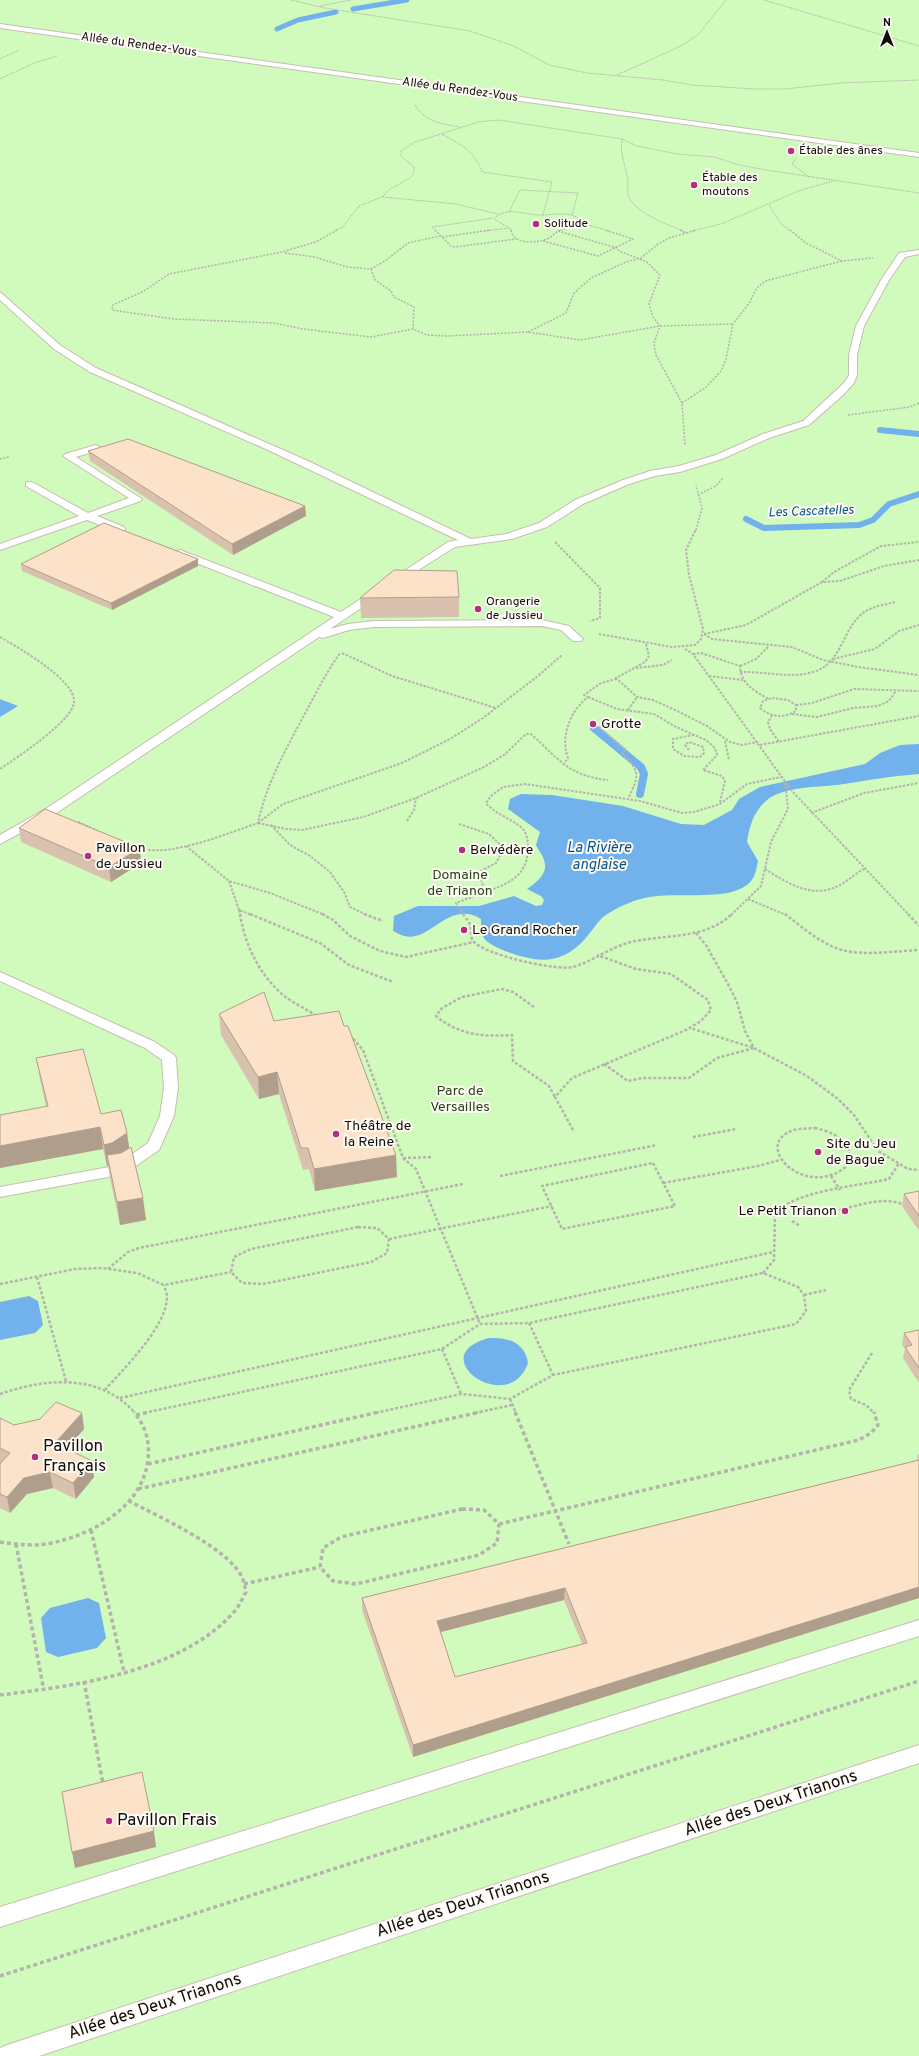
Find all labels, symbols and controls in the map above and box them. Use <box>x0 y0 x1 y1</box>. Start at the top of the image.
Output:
north arrow <box>867 12 907 52</box>
text: N <box>883 16 891 30</box>
street label: Allée du Rendez-Vous <box>80 29 198 61</box>
street label: Allée du Rendez-Vous <box>401 74 519 106</box>
place label: Étable des ânes <box>799 143 883 159</box>
marker: Étable des ânes <box>786 146 796 156</box>
place label: Étable des moutons <box>702 170 758 200</box>
marker: Étable des moutons <box>689 180 699 190</box>
place label: Solitude <box>544 216 588 232</box>
marker: Solitude <box>531 219 541 229</box>
water label: Les Cascatelles <box>768 503 854 521</box>
place label: Orangerie de Jussieu <box>486 594 543 624</box>
marker: Orangerie de Jussieu <box>473 604 483 614</box>
place label: Grotte <box>601 716 641 733</box>
marker: Grotte <box>588 719 598 729</box>
water label: La Rivière anglaise <box>567 839 631 875</box>
place label: Pavillon de Jussieu <box>96 840 162 873</box>
place label: Belvédère <box>470 842 533 859</box>
marker: Belvédère <box>457 845 467 855</box>
marker: Pavillon de Jussieu <box>83 851 93 861</box>
park label: Domaine de Trianon <box>427 867 493 900</box>
place label: Le Grand Rocher <box>472 922 578 939</box>
marker: Le Grand Rocher <box>459 925 469 935</box>
park label: Parc de Versailles <box>430 1083 490 1116</box>
place label: Théâtre de la Reine <box>344 1118 411 1151</box>
marker: Théâtre de la Reine <box>331 1129 341 1139</box>
place label: Site du Jeu de Bague <box>826 1136 896 1169</box>
marker: Site du Jeu de Bague <box>813 1147 823 1157</box>
place label: Le Petit Trianon <box>738 1203 837 1220</box>
marker: Le Petit Trianon <box>840 1206 850 1216</box>
place label: Pavillon Français <box>43 1436 106 1478</box>
marker: Pavillon Français <box>30 1452 40 1462</box>
street label: Allée des Deux Trianons <box>682 1766 860 1842</box>
place label: Pavillon Frais <box>117 1810 217 1832</box>
marker: Pavillon Frais <box>104 1816 114 1826</box>
street label: Allée des Deux Trianons <box>374 1867 552 1943</box>
street label: Allée des Deux Trianons <box>66 1969 244 2045</box>

